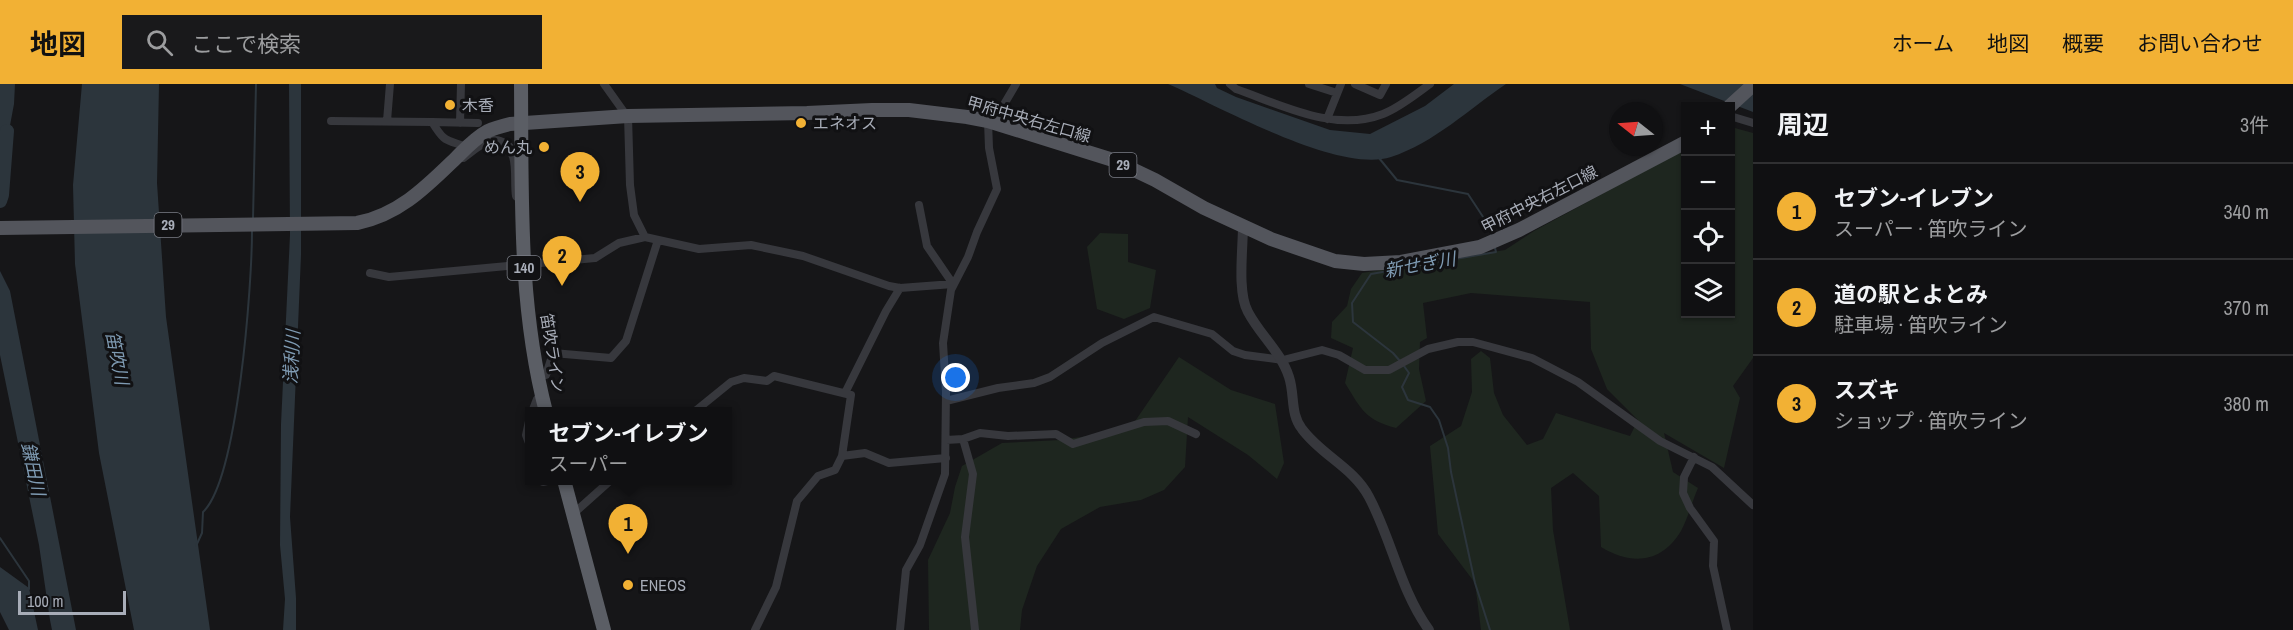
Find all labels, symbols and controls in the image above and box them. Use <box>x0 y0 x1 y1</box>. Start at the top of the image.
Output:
search box <box>122 15 542 69</box>
text: 地図 <box>30 25 86 63</box>
icon: search <box>143 26 176 59</box>
text: ここで検索 <box>191 29 301 59</box>
text: ホーム <box>1892 29 1954 58</box>
text: 地図 <box>1987 29 2029 58</box>
text: 概要 <box>2062 29 2104 58</box>
text: お問い合わせ <box>2137 29 2263 58</box>
street label: 甲府中央右左口線 <box>964 91 1094 147</box>
place label: 木香 <box>462 94 494 116</box>
marker: 木香 <box>443 98 457 112</box>
north arrow <box>1609 102 1663 156</box>
map controls <box>1681 102 1735 318</box>
button: + <box>1681 102 1735 156</box>
text: 周辺 <box>1777 107 1829 142</box>
text: 3件 <box>2240 111 2269 138</box>
place label: エネオス <box>813 112 877 134</box>
marker: エネオス <box>794 116 808 130</box>
place label: めん丸 <box>484 136 532 158</box>
marker: めん丸 <box>537 140 551 154</box>
pin: 3 <box>560 152 600 202</box>
road number: 29 <box>1110 153 1136 177</box>
button: − <box>1681 156 1735 210</box>
street label: 甲府中央右左口線 <box>1477 160 1601 238</box>
text: セブン-イレブン <box>1834 183 1994 213</box>
text: 1 <box>1792 198 1801 225</box>
text: 340 m <box>2223 198 2269 225</box>
button: locate <box>1681 210 1735 264</box>
road number: 29 <box>154 213 182 237</box>
text: スーパー · 笛吹ライン <box>1834 215 2027 242</box>
pin: 2 <box>542 236 582 286</box>
water label: 新せぎ川 <box>1382 246 1460 283</box>
road number: 140 <box>508 256 540 280</box>
button: layers <box>1681 264 1735 318</box>
text: 道の駅とよとみ <box>1834 279 1988 309</box>
text: 2 <box>1792 294 1801 321</box>
text: 370 m <box>2223 294 2269 321</box>
text: 駐車場 · 笛吹ライン <box>1834 311 2008 338</box>
street label: 笛吹ライン <box>536 312 570 394</box>
water label: 浅利川 <box>278 327 306 385</box>
water label: 笛吹川 <box>100 329 135 389</box>
your location <box>941 363 970 392</box>
text: スズキ <box>1834 375 1900 405</box>
text: 3 <box>1792 390 1801 417</box>
text: 380 m <box>2223 390 2269 417</box>
popup <box>525 407 732 485</box>
text: ショップ · 笛吹ライン <box>1834 407 2028 434</box>
text: セブン-イレブン <box>548 418 709 448</box>
water label: 鎌田川 <box>16 440 52 500</box>
text: スーパー <box>548 450 628 477</box>
pin: 1 <box>608 504 648 554</box>
place label: ENEOS <box>640 574 686 596</box>
marker: ENEOS <box>621 578 635 592</box>
scale bar <box>18 588 126 616</box>
text: 100 m <box>27 590 63 612</box>

